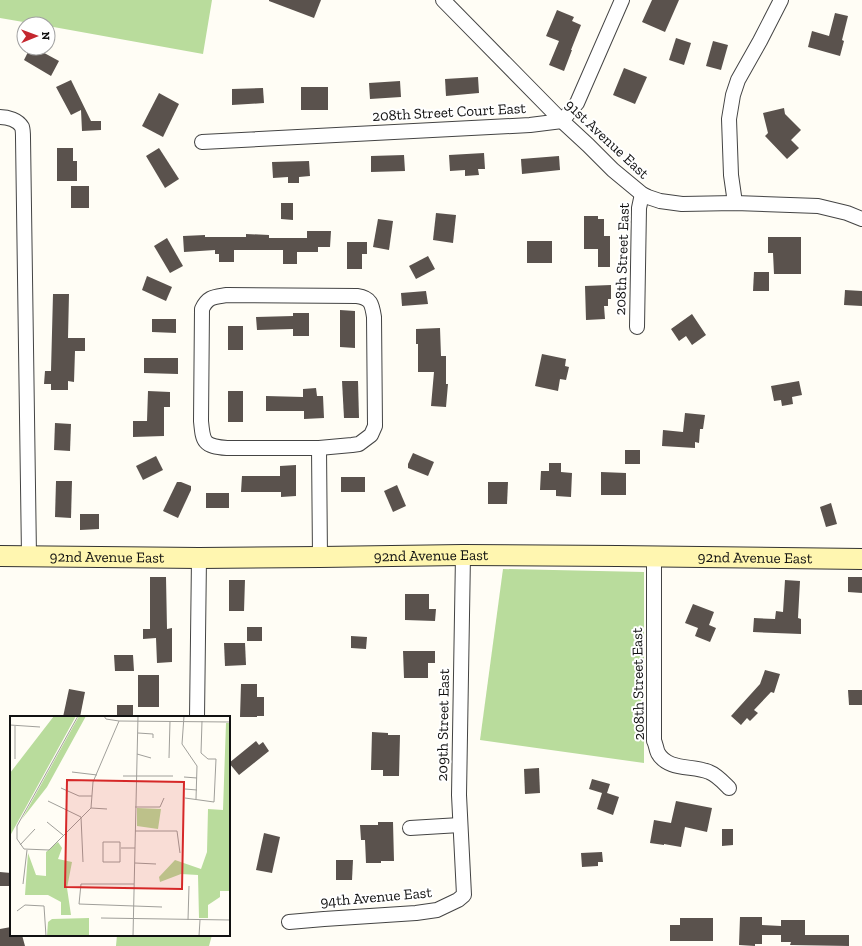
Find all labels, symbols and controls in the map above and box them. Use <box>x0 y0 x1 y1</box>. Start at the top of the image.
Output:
north arrow <box>16 16 56 56</box>
text: N <box>39 32 52 41</box>
street label: 91st Avenue East <box>561 96 653 183</box>
street label: 208th Street Court East <box>372 99 527 125</box>
street label: 208th Street East <box>611 202 633 316</box>
street label: 92nd Avenue East <box>373 546 489 565</box>
street label: 92nd Avenue East <box>50 547 165 567</box>
street label: 92nd Avenue East <box>697 548 813 567</box>
street label: 208th Street East <box>628 627 648 741</box>
street label: 209th Street East <box>433 668 453 781</box>
inset map <box>10 716 230 936</box>
street label: 94th Avenue East <box>319 883 433 911</box>

